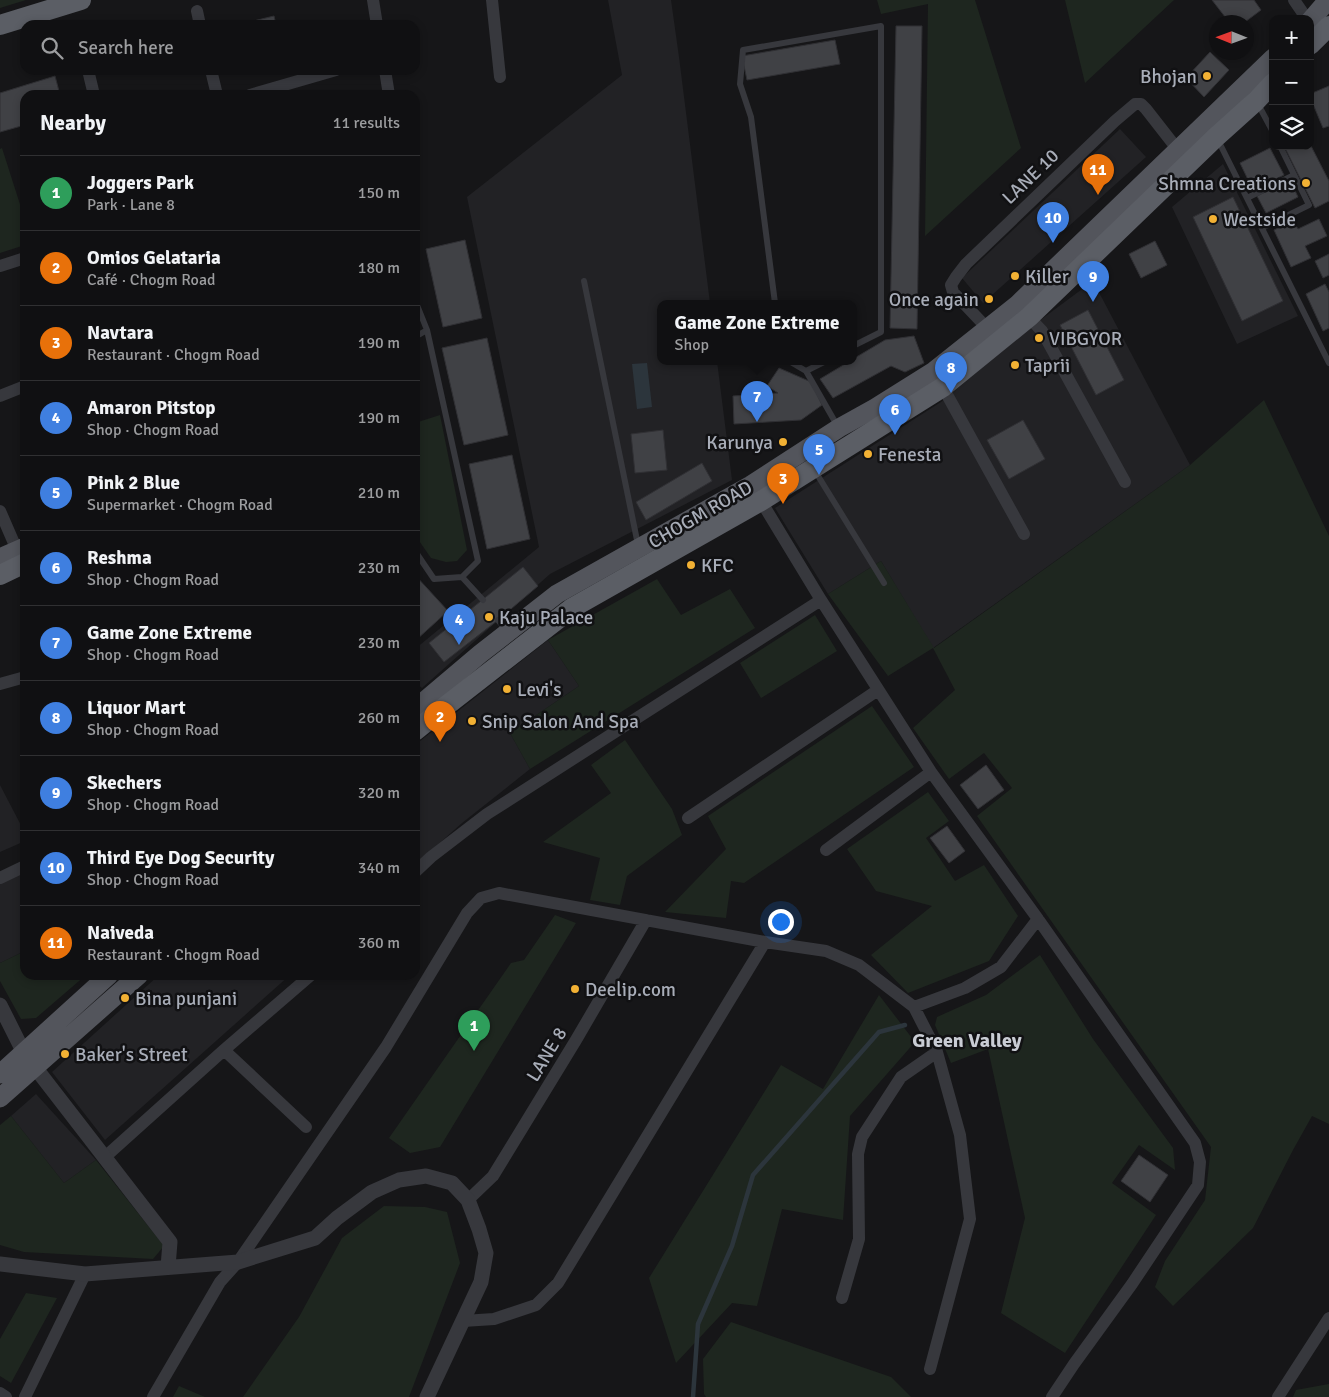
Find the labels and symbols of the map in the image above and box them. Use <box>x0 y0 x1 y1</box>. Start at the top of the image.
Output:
north arrow <box>1209 15 1254 60</box>
place label: Bhojan <box>1140 65 1197 89</box>
marker: Bhojan <box>1201 70 1213 82</box>
street label: LANE 10 <box>997 144 1064 210</box>
pin: 11 <box>1082 154 1114 195</box>
place label: Shmna Creations <box>1158 172 1296 196</box>
marker: Shmna Creations <box>1300 177 1312 189</box>
pin: 10 <box>1037 202 1069 243</box>
place label: Westside <box>1223 208 1296 232</box>
marker: Westside <box>1207 213 1219 225</box>
pin: 9 <box>1077 261 1109 302</box>
place label: Killer <box>1025 265 1069 289</box>
marker: Killer <box>1009 270 1021 282</box>
place label: Once again <box>889 288 979 312</box>
marker: Once again <box>983 293 995 305</box>
place label: VIBGYOR <box>1049 327 1122 351</box>
marker: VIBGYOR <box>1033 332 1045 344</box>
pin: 8 <box>935 352 967 393</box>
place label: Taprii <box>1025 354 1070 378</box>
marker: Taprii <box>1009 359 1021 371</box>
pin: 7 <box>741 381 773 422</box>
pin: 6 <box>879 394 911 435</box>
place label: Karunya <box>706 431 773 455</box>
pin: 5 <box>803 434 835 475</box>
marker: Karunya <box>777 436 789 448</box>
place label: Fenesta <box>878 443 941 467</box>
marker: Fenesta <box>862 448 874 460</box>
pin: 3 <box>767 463 799 504</box>
street label: CHOGM ROAD <box>644 476 757 554</box>
place label: KFC <box>701 554 734 578</box>
marker: KFC <box>685 559 697 571</box>
pin: 4 <box>443 604 475 645</box>
place label: Kaju Palace <box>499 606 593 630</box>
marker: Kaju Palace <box>483 611 495 623</box>
place label: Levi's <box>517 678 562 702</box>
marker: Levi's <box>501 683 513 695</box>
pin: 2 <box>424 701 456 742</box>
place label: Snip Salon And Spa <box>482 710 639 734</box>
marker: Snip Salon And Spa <box>466 715 478 727</box>
your location <box>768 909 794 935</box>
place label: Deelip.com <box>585 978 676 1002</box>
marker: Deelip.com <box>569 983 581 995</box>
place label: Bina punjani <box>135 987 237 1011</box>
marker: Bina punjani <box>119 992 131 1004</box>
pin: 1 <box>458 1010 490 1051</box>
street label: LANE 8 <box>521 1023 572 1086</box>
district label: Green Valley <box>912 1028 1022 1053</box>
place label: Baker's Street <box>75 1043 188 1067</box>
marker: Baker's Street <box>59 1048 71 1060</box>

